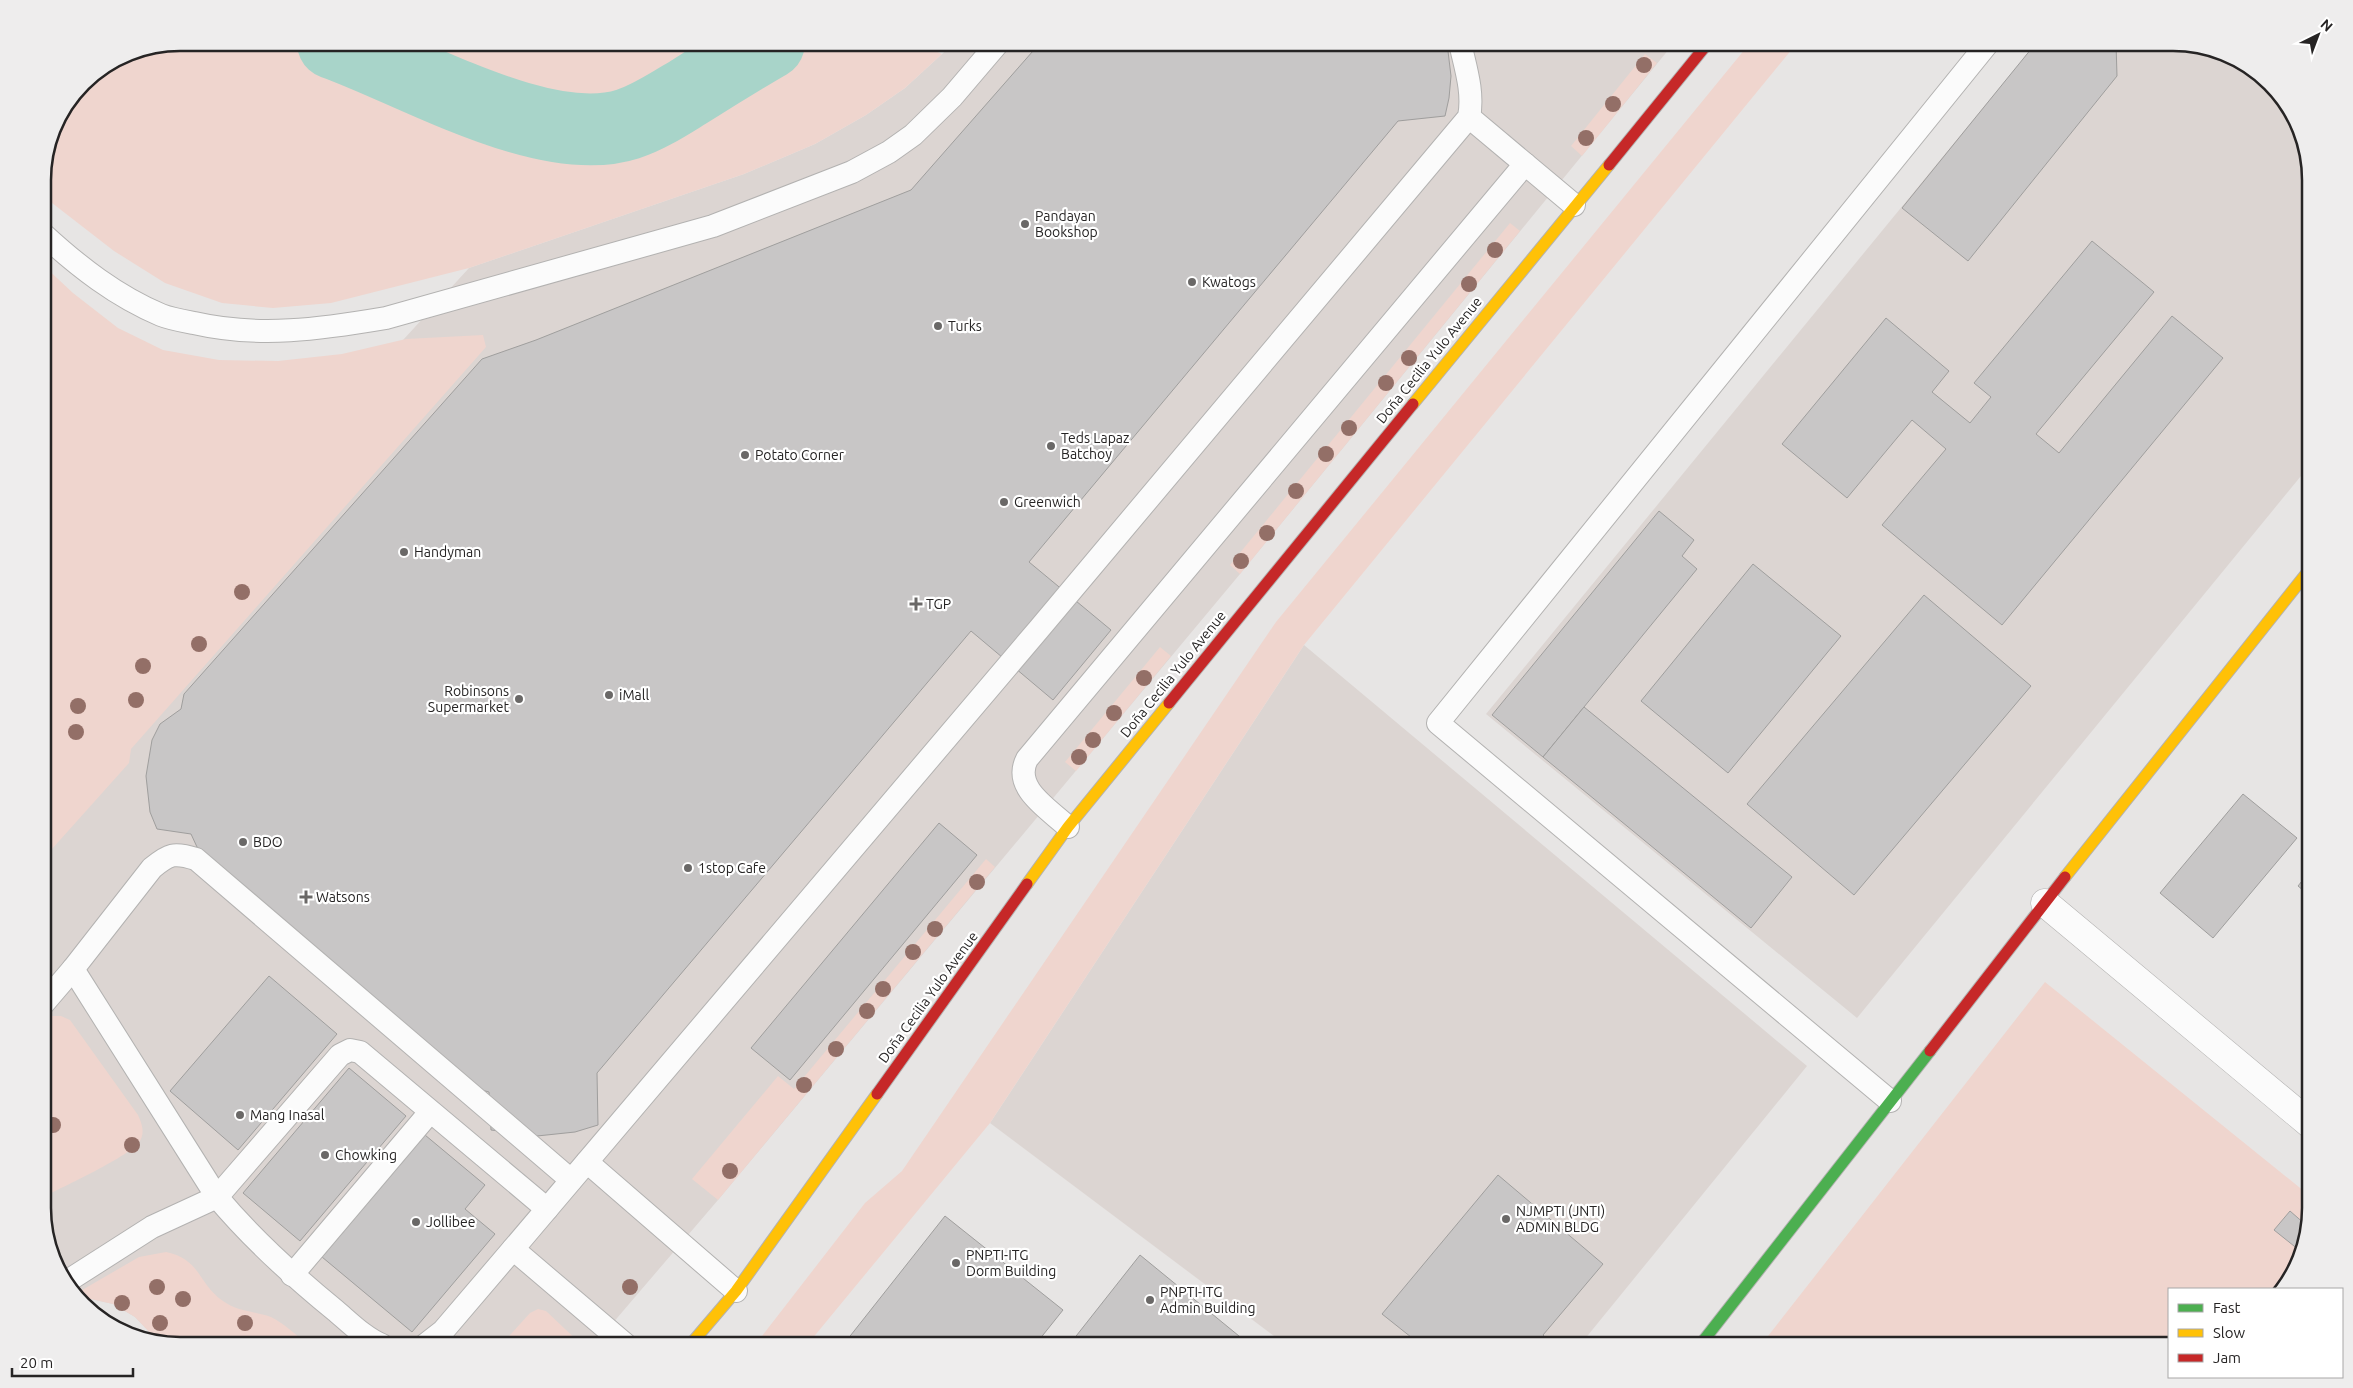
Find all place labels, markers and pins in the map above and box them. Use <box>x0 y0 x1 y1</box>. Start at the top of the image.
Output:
place label: Pandayan Bookshop <box>1035 208 1098 240</box>
marker: Pandayan Bookshop <box>1019 218 1031 230</box>
place label: Kwatogs <box>1202 274 1256 290</box>
marker: Kwatogs <box>1186 276 1198 288</box>
place label: Turks <box>948 318 982 334</box>
marker: Turks <box>932 320 944 332</box>
place label: Teds Lapaz Batchoy <box>1061 430 1129 462</box>
marker: Teds Lapaz Batchoy <box>1045 440 1057 452</box>
place label: Potato Corner <box>755 447 845 463</box>
marker: Potato Corner <box>739 449 751 461</box>
place label: Greenwich <box>1014 494 1081 510</box>
marker: Greenwich <box>998 496 1010 508</box>
place label: Handyman <box>414 544 481 560</box>
marker: Handyman <box>398 546 410 558</box>
place label: TGP <box>926 596 951 612</box>
marker: TGP <box>910 598 922 610</box>
place label: Robinsons Supermarket <box>428 683 509 715</box>
place label: iMall <box>619 687 649 703</box>
marker: iMall <box>603 689 615 701</box>
marker: Robinsons Supermarket <box>513 693 525 705</box>
place label: BDO <box>253 834 283 850</box>
marker: BDO <box>237 836 249 848</box>
place label: 1stop Cafe <box>698 860 766 876</box>
marker: 1stop Cafe <box>682 862 694 874</box>
place label: Watsons <box>316 889 370 905</box>
marker: Watsons <box>300 891 312 903</box>
place label: Mang Inasal <box>250 1107 325 1123</box>
marker: Mang Inasal <box>234 1109 246 1121</box>
place label: Chowking <box>335 1147 397 1163</box>
marker: Chowking <box>319 1149 331 1161</box>
place label: NJMPTI (JNTI) ADMIN BLDG <box>1516 1203 1605 1235</box>
marker: NJMPTI (JNTI) ADMIN BLDG <box>1500 1213 1512 1225</box>
place label: Jollibee <box>426 1214 475 1230</box>
marker: Jollibee <box>410 1216 422 1228</box>
place label: PNPTI-ITG Dorm Building <box>966 1247 1056 1279</box>
marker: PNPTI-ITG Dorm Building <box>950 1257 962 1269</box>
place label: PNPTI-ITG Admin Building <box>1160 1284 1256 1316</box>
marker: PNPTI-ITG Admin Building <box>1144 1294 1156 1306</box>

